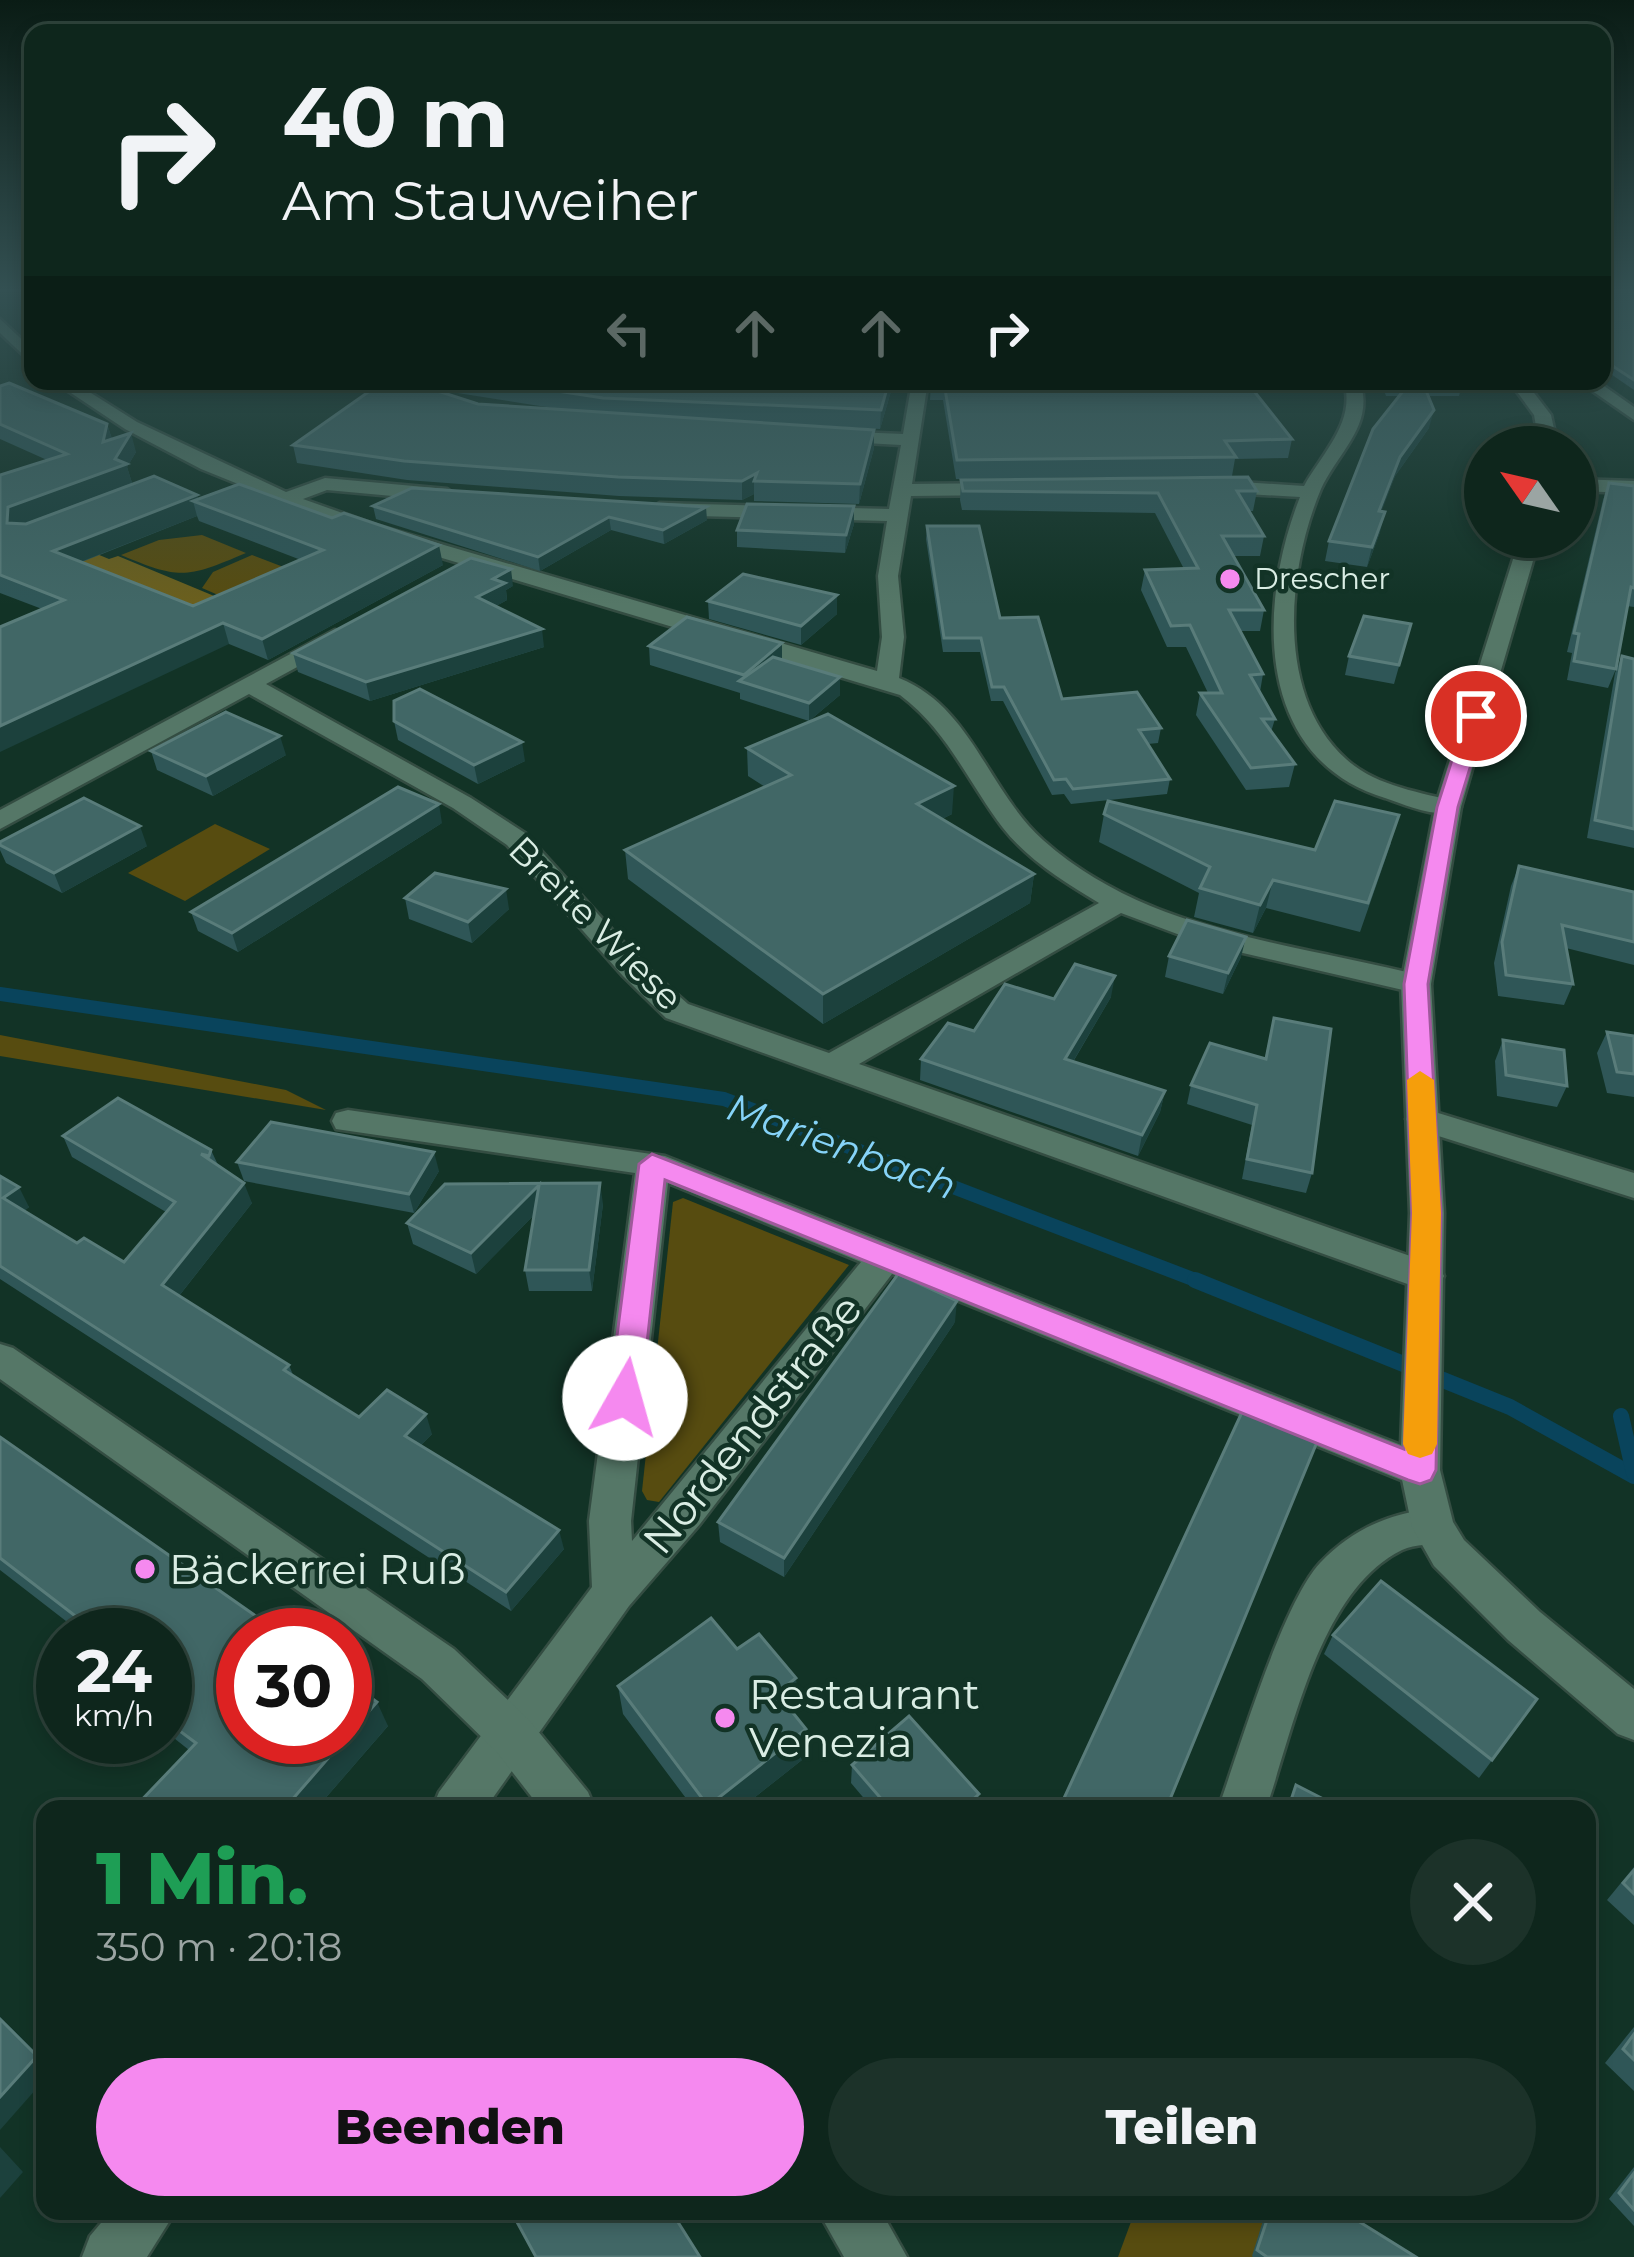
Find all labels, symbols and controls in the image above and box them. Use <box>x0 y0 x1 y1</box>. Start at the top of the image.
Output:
text: 40 m <box>282 66 509 168</box>
icon: right <box>84 72 240 228</box>
text: Am Stauweiher <box>282 168 699 234</box>
icon: left <box>596 300 662 366</box>
icon: ahead <box>722 300 788 366</box>
icon: ahead <box>848 300 914 366</box>
icon: right <box>974 300 1040 366</box>
north arrow <box>1464 426 1596 558</box>
map controls <box>1464 426 1596 558</box>
place label: Drescher <box>1254 560 1390 597</box>
marker: Drescher <box>1217 566 1243 592</box>
pin <box>1425 665 1527 767</box>
icon: arrive <box>1443 683 1509 749</box>
street label: Breite Wiese <box>500 827 692 1019</box>
water label: Marienbach <box>721 1082 963 1210</box>
street label: Nordendstraße <box>632 1284 872 1564</box>
position arrow <box>562 1335 688 1461</box>
place label: Bäckerrei Ruß <box>169 1543 466 1595</box>
marker: Bäckerrei Ruß <box>132 1556 158 1582</box>
speed limit sign: 30 <box>216 1608 372 1764</box>
text: 24 <box>76 1634 152 1707</box>
place label: Restaurant Venezia <box>749 1668 980 1768</box>
text: km/h <box>74 1697 154 1734</box>
marker: Restaurant Venezia <box>712 1705 738 1731</box>
text: 1 Min. <box>96 1834 308 1922</box>
button: close <box>1410 1839 1536 1965</box>
text: 350 m · 20:18 <box>96 1923 342 1971</box>
button: Beenden <box>96 2058 804 2196</box>
button: Teilen <box>828 2058 1536 2196</box>

